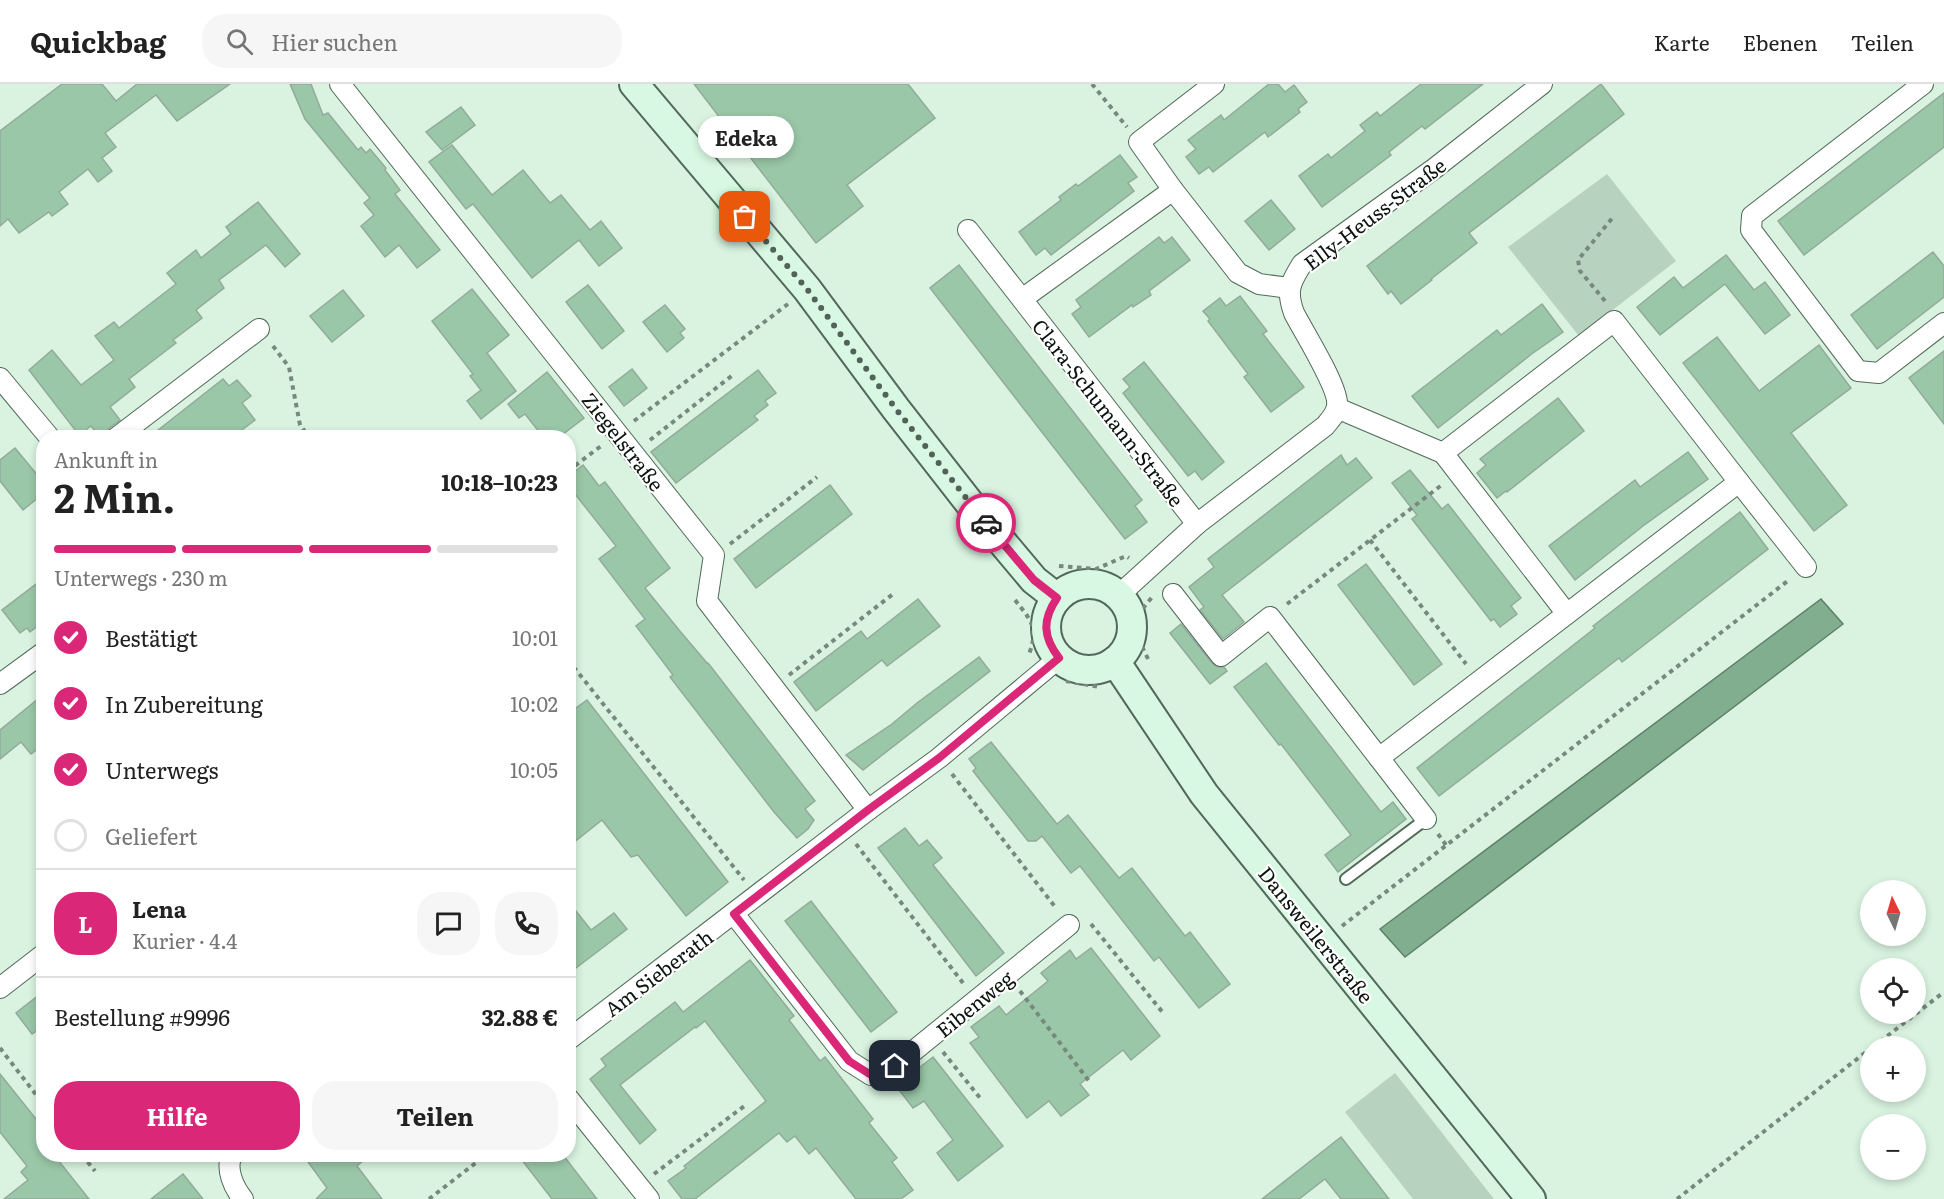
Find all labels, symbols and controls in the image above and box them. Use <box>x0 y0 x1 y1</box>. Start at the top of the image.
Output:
search box <box>202 14 622 68</box>
text: Quickbag <box>30 20 166 62</box>
icon: search <box>223 25 256 58</box>
text: Hier suchen <box>271 25 398 58</box>
text: Karte <box>1654 26 1710 57</box>
text: Ebenen <box>1743 26 1818 57</box>
text: Teilen <box>1851 26 1914 57</box>
callout: Edeka <box>697 115 793 157</box>
text: Edeka <box>715 122 777 152</box>
street label: Elly-Heuss-Straße <box>1297 149 1451 277</box>
pin <box>719 191 770 242</box>
icon: bag <box>728 200 761 233</box>
street label: Clara-Schumann-Straße <box>1026 312 1192 512</box>
street label: Ziegelstraße <box>576 385 672 497</box>
text: Ankunft in <box>54 444 158 474</box>
text: 10:18–10:23 <box>441 465 558 498</box>
text: 2 Min. <box>54 467 175 525</box>
courier <box>956 493 1016 553</box>
icon: car <box>970 507 1003 540</box>
text: Unterwegs · 230 m <box>54 562 228 592</box>
icon: check <box>54 621 87 654</box>
text: Bestätigt <box>105 621 198 654</box>
text: 10:01 <box>512 622 558 652</box>
icon: check <box>54 687 87 720</box>
text: In Zubereitung <box>105 687 263 720</box>
text: 10:02 <box>510 688 558 718</box>
icon: check <box>54 753 87 786</box>
text: Unterwegs <box>105 753 218 786</box>
text: 10:05 <box>510 754 558 784</box>
text: Geliefert <box>105 819 198 852</box>
street label: Dansweilerstraße <box>1252 859 1382 1009</box>
north arrow <box>1860 880 1926 946</box>
map controls <box>1860 880 1926 1180</box>
text: Lena <box>132 892 187 925</box>
button: chat <box>417 892 480 955</box>
button: phone <box>495 892 558 955</box>
text: L <box>78 907 93 940</box>
street label: Am Sieberath <box>597 921 719 1023</box>
text: Kurier · 4.4 <box>132 925 237 955</box>
button: locate <box>1860 958 1926 1024</box>
street label: Eibenweg <box>929 962 1020 1044</box>
text: Bestellung #9996 <box>54 1000 230 1033</box>
text: 32.88 € <box>481 1000 558 1033</box>
button: + <box>1860 1036 1926 1102</box>
pin <box>869 1040 920 1091</box>
icon: home <box>878 1049 911 1082</box>
button: Hilfe <box>54 1081 300 1150</box>
button: Teilen <box>312 1081 558 1150</box>
button: − <box>1860 1114 1926 1180</box>

